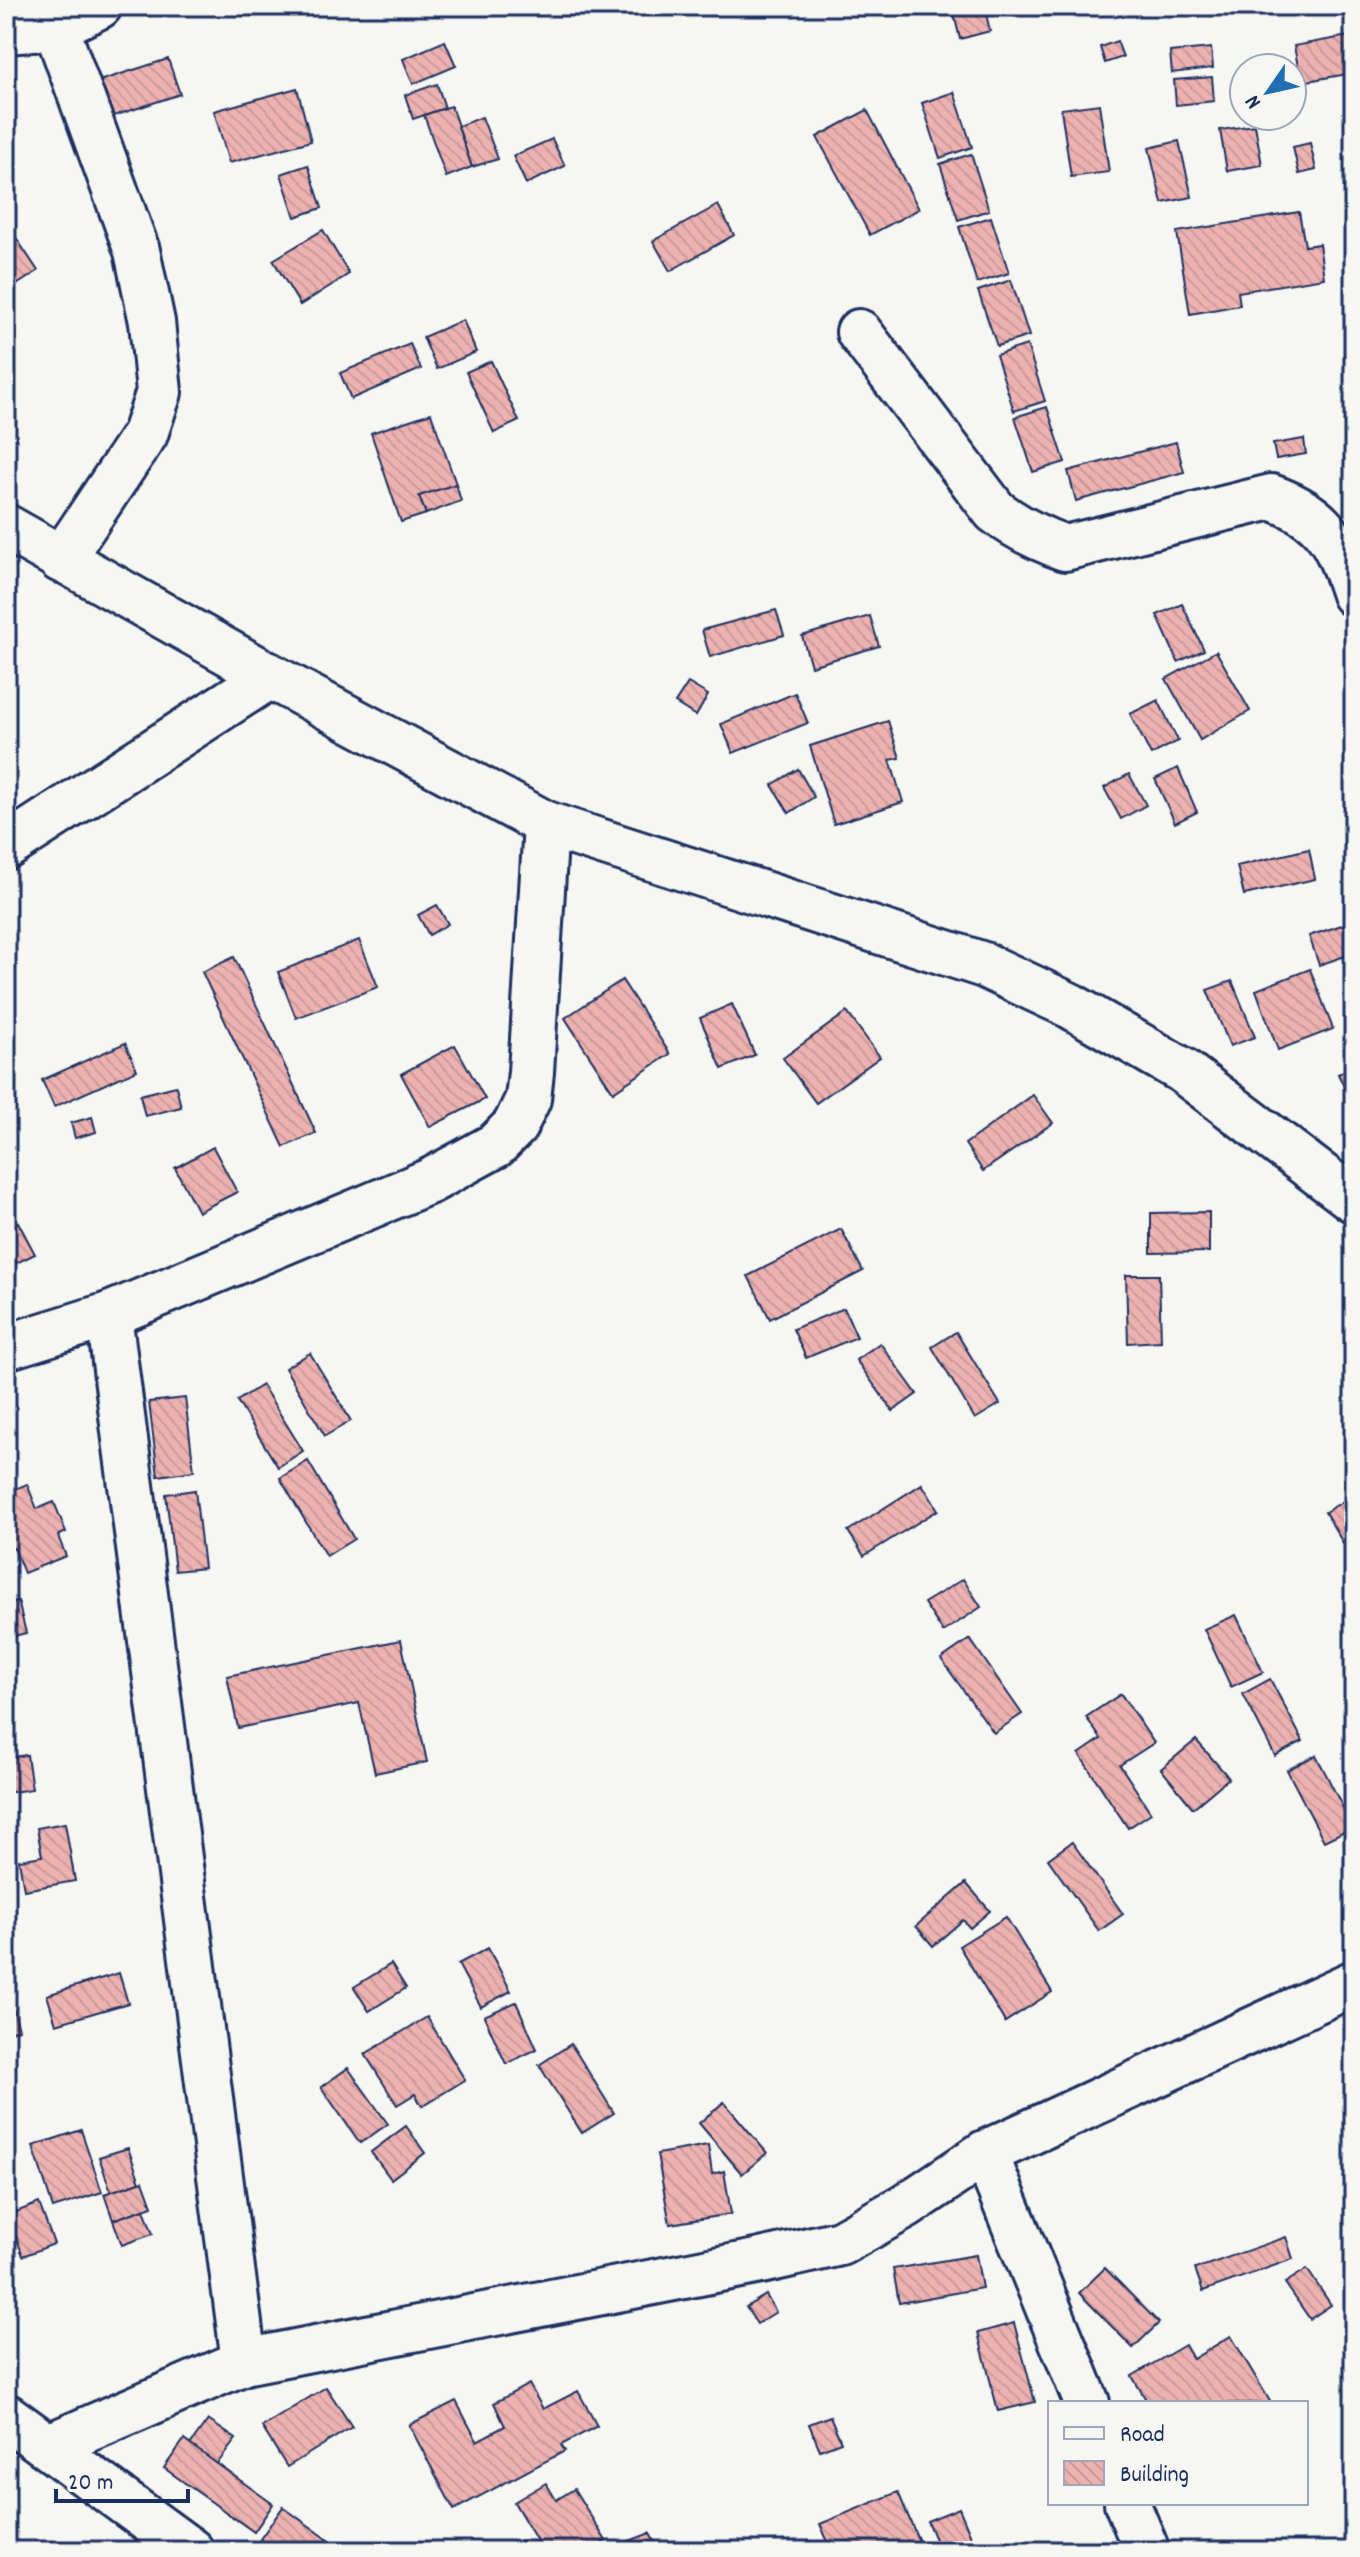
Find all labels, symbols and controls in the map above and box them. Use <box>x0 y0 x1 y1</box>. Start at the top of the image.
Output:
north arrow <box>1228 52 1308 132</box>
text: N <box>1238 88 1270 114</box>
legend <box>1048 2401 1308 2505</box>
text: Road <box>1120 2419 1165 2453</box>
scale bar <box>56 2453 188 2503</box>
text: Building <box>1120 2459 1189 2493</box>
text: 20 m <box>68 2467 114 2501</box>

